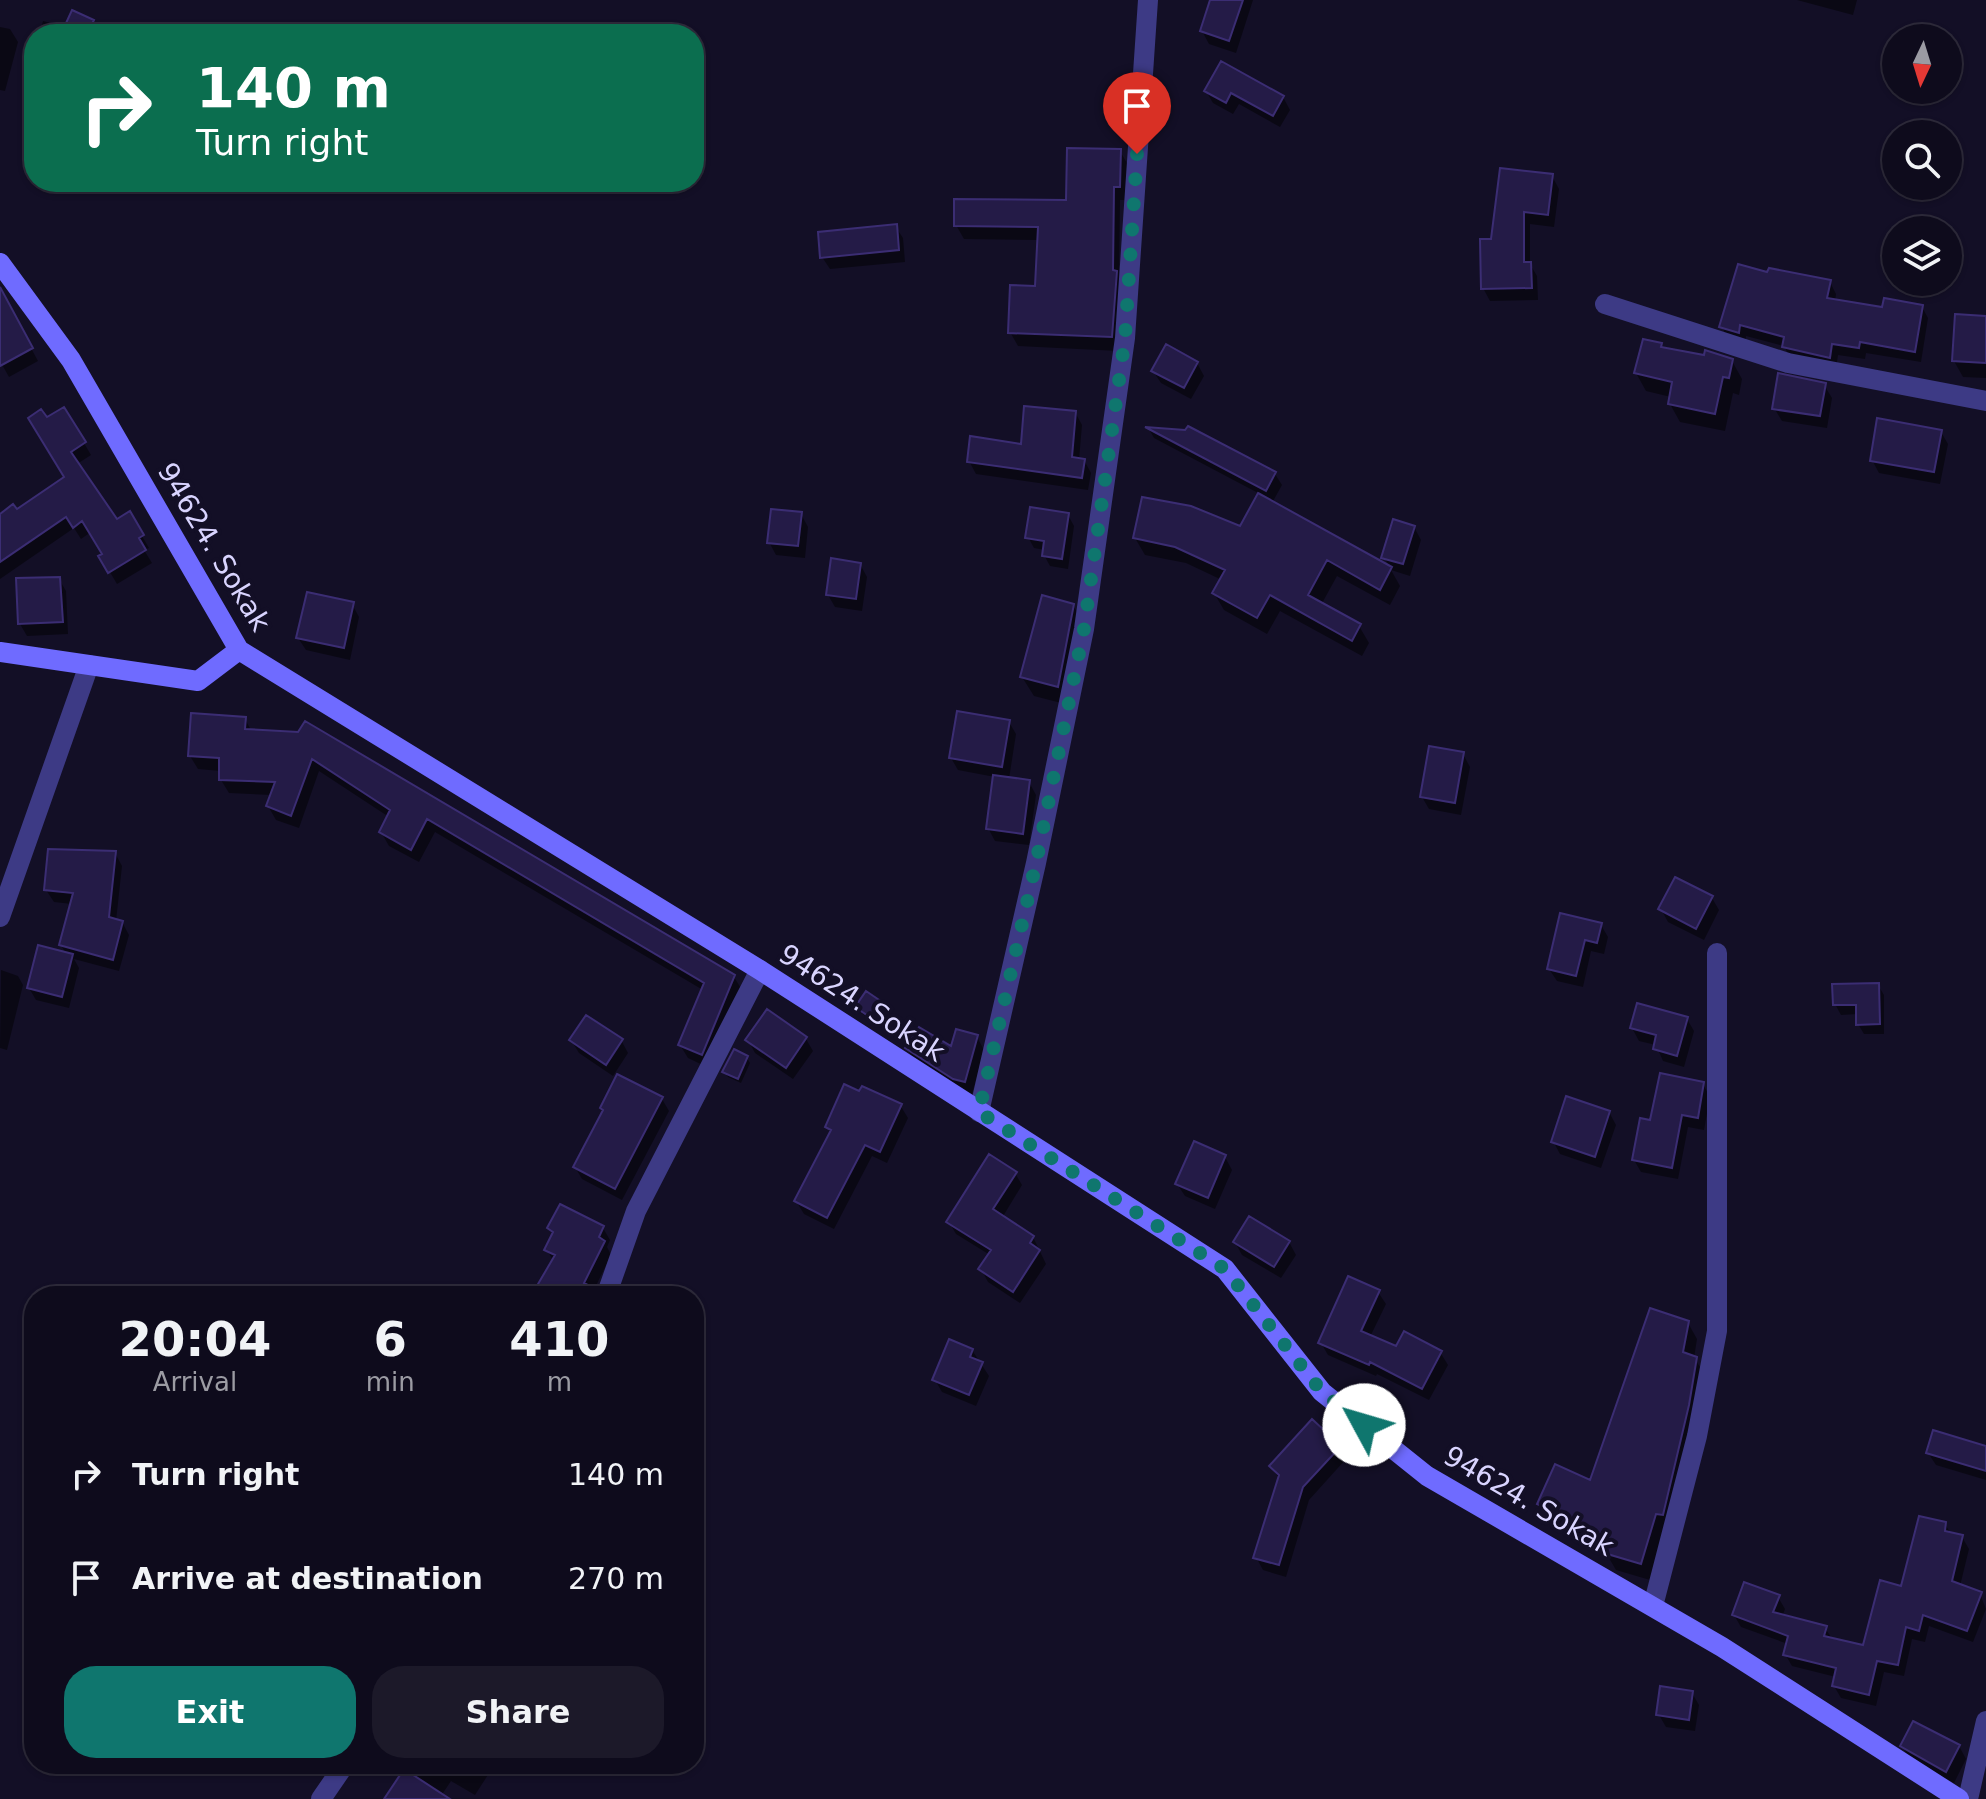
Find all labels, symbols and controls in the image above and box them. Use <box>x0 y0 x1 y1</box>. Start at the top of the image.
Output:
north arrow <box>1882 24 1962 104</box>
map controls <box>1882 24 1962 296</box>
text: 140 m <box>196 55 391 120</box>
icon: right <box>64 56 168 160</box>
pin <box>1103 72 1171 154</box>
icon: arrive <box>1115 84 1159 128</box>
button: search <box>1882 120 1962 200</box>
text: Turn right <box>196 122 368 163</box>
button: layers <box>1882 216 1962 296</box>
street label: 94624. Sokak <box>151 457 278 638</box>
street label: 94624. Sokak <box>773 937 952 1069</box>
text: 20:04 <box>118 1311 271 1367</box>
text: 6 <box>374 1311 407 1367</box>
text: 410 <box>509 1311 609 1367</box>
text: Arrival <box>153 1367 237 1397</box>
text: min <box>366 1367 415 1397</box>
text: m <box>547 1367 572 1397</box>
position arrow <box>1322 1383 1406 1467</box>
street label: 94624. Sokak <box>1438 1439 1621 1563</box>
icon: right <box>64 1452 108 1496</box>
text: Turn right <box>132 1457 299 1492</box>
text: 140 m <box>568 1457 664 1492</box>
icon: arrive <box>64 1556 108 1600</box>
text: Arrive at destination <box>132 1561 483 1596</box>
text: 270 m <box>568 1561 664 1596</box>
button: Exit <box>64 1666 356 1758</box>
button: Share <box>372 1666 664 1758</box>

